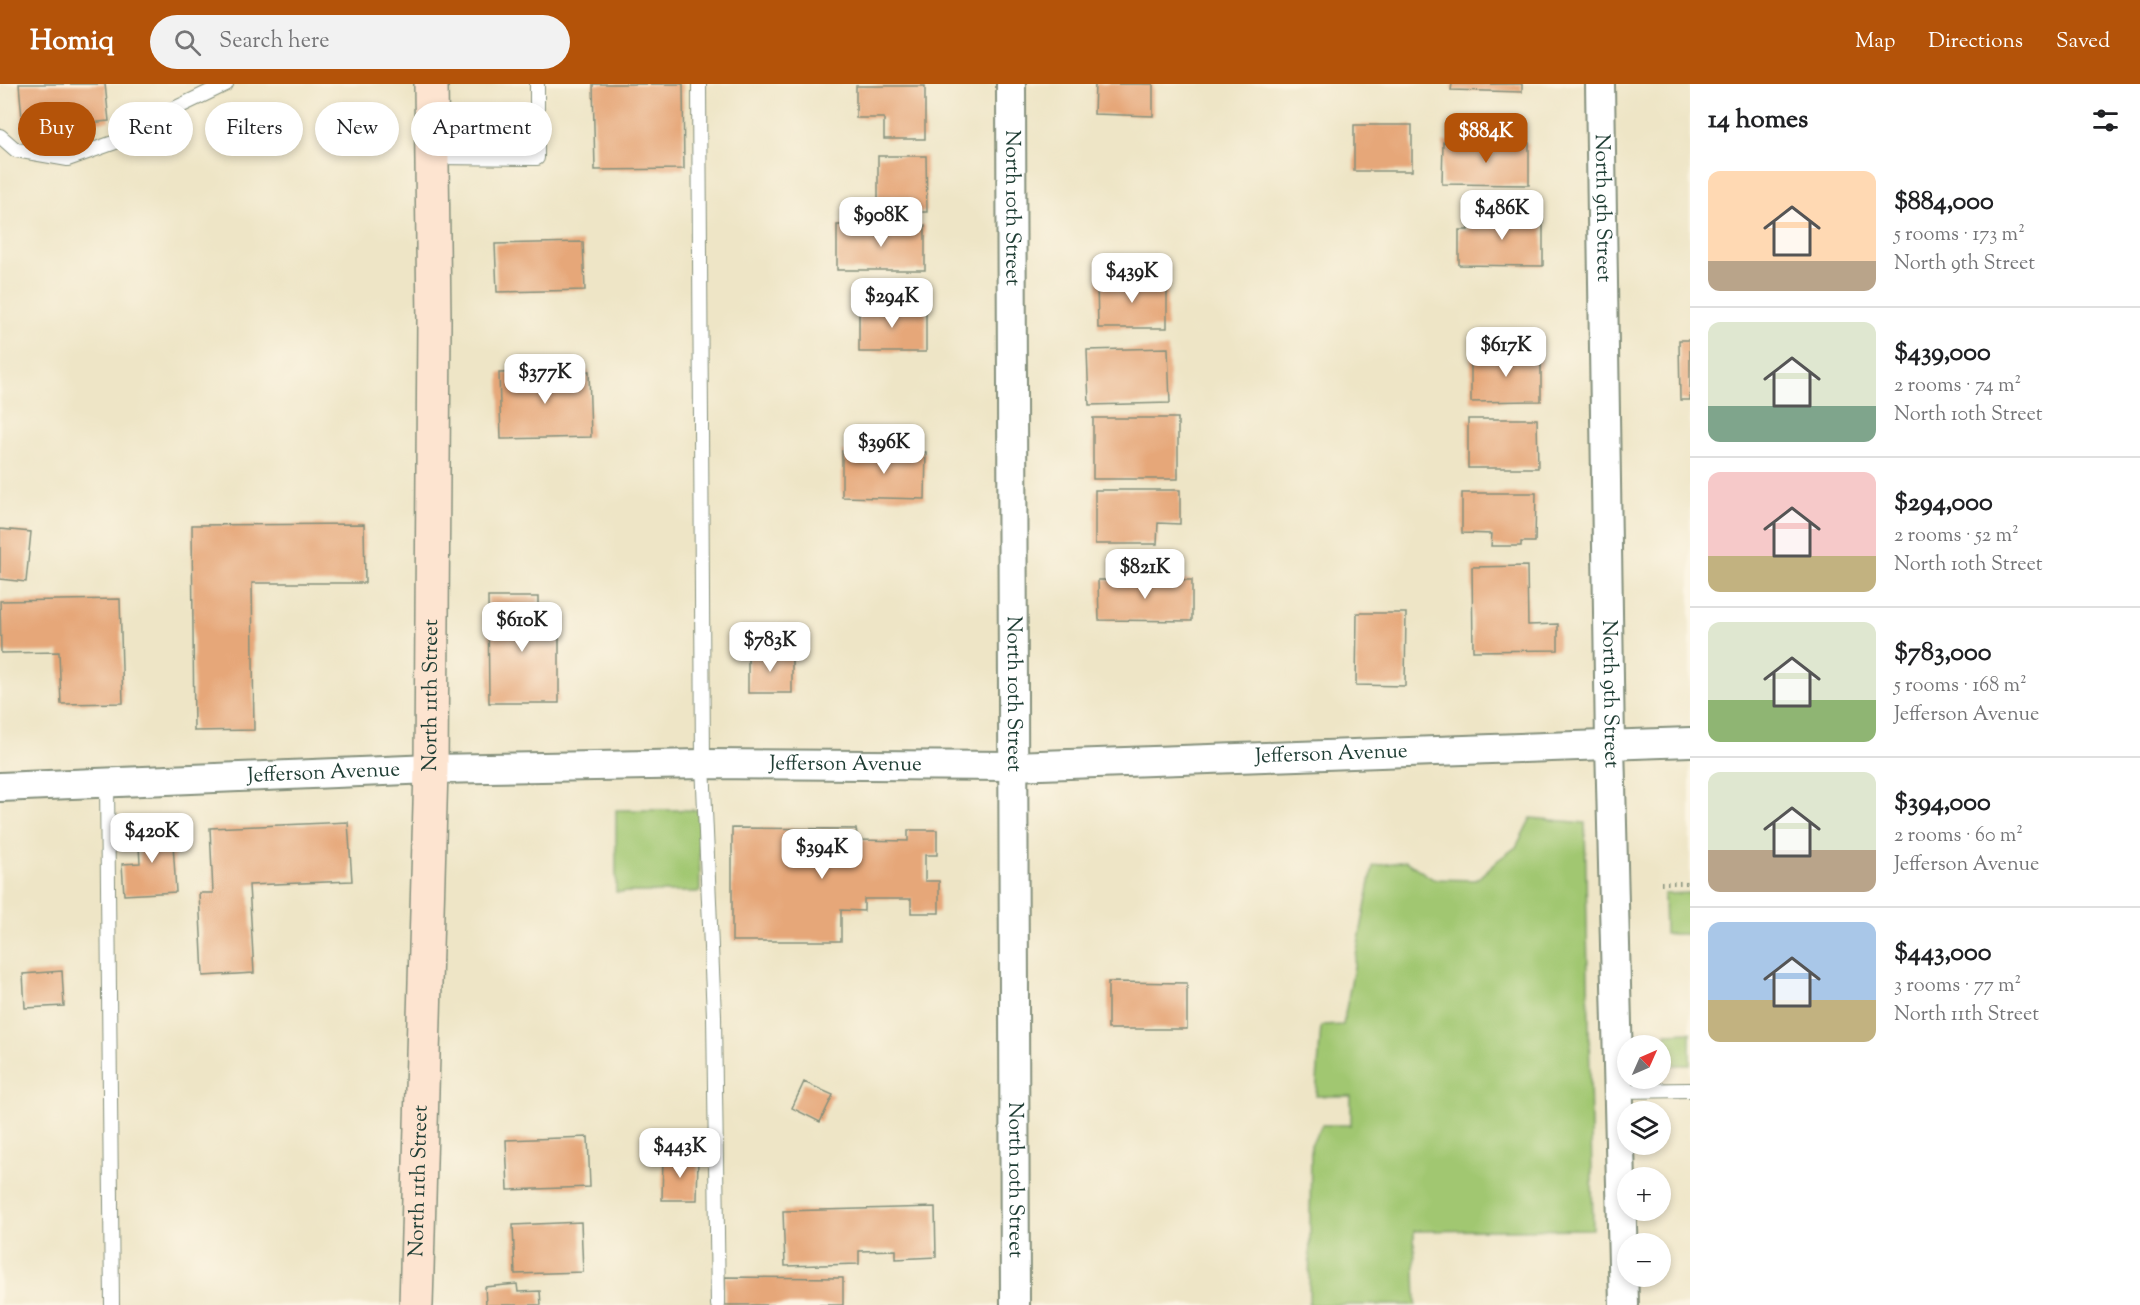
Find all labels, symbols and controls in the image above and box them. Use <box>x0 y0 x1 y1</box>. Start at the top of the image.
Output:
search box <box>150 15 570 69</box>
text: Homiq <box>30 22 114 62</box>
icon: search <box>171 26 204 59</box>
text: Search here <box>219 26 329 58</box>
text: Map <box>1855 27 1895 57</box>
text: Directions <box>1928 27 2023 57</box>
text: Saved <box>2056 27 2110 57</box>
chip: Buy <box>18 102 96 156</box>
chip: Rent <box>108 102 193 156</box>
chip: Filters <box>205 102 303 156</box>
chip: New <box>315 102 399 156</box>
chip: Apartment <box>411 102 552 156</box>
text: 14 homes <box>1708 102 1808 139</box>
icon: filters <box>2089 104 2122 137</box>
pin: $884K <box>1444 113 1528 164</box>
text: $884K <box>1458 118 1514 147</box>
street label: North 10th Street <box>996 130 1027 286</box>
street label: North 9th Street <box>1586 134 1618 282</box>
text: $884,000 <box>1894 184 1994 221</box>
pin: $486K <box>1460 190 1544 241</box>
text: $486K <box>1474 195 1530 224</box>
icon: home <box>1756 195 1828 267</box>
pin: $908K <box>839 197 923 248</box>
text: $908K <box>853 202 909 231</box>
text: 5 rooms · 173 m² <box>1894 221 2025 250</box>
text: North 9th Street <box>1894 250 2035 279</box>
pin: $439K <box>1090 253 1174 304</box>
text: $439K <box>1106 258 1158 287</box>
pin: $294K <box>850 278 934 329</box>
text: $294K <box>865 283 919 312</box>
pin: $617K <box>1464 327 1548 378</box>
text: $617K <box>1480 332 1532 361</box>
text: $439,000 <box>1894 335 1991 372</box>
icon: home <box>1756 346 1828 418</box>
pin: $377K <box>503 354 587 405</box>
text: $377K <box>518 359 572 388</box>
text: 2 rooms · 74 m² <box>1894 372 2021 401</box>
text: North 10th Street <box>1894 401 2043 430</box>
pin: $396K <box>842 424 926 475</box>
text: $396K <box>858 429 910 458</box>
text: $294,000 <box>1894 485 1993 522</box>
icon: home <box>1756 496 1828 568</box>
text: 2 rooms · 52 m² <box>1894 522 2019 551</box>
pin: $821K <box>1103 549 1187 600</box>
text: North 10th Street <box>1894 551 2043 580</box>
text: $821K <box>1119 554 1171 583</box>
pin: $610K <box>480 602 564 653</box>
text: $610K <box>496 607 548 636</box>
street label: North 10th Street <box>998 616 1028 772</box>
street label: North 11th Street <box>416 619 447 772</box>
street label: North 9th Street <box>1593 620 1626 768</box>
pin: $783K <box>728 622 812 673</box>
text: $783K <box>743 627 797 656</box>
text: $783,000 <box>1894 635 1991 672</box>
icon: home <box>1756 646 1828 718</box>
text: 5 rooms · 168 m² <box>1894 672 2027 701</box>
text: Jefferson Avenue <box>1894 701 2039 730</box>
street label: Jefferson Avenue <box>1254 737 1408 772</box>
street label: Jefferson Avenue <box>768 749 922 780</box>
street label: Jefferson Avenue <box>246 755 401 792</box>
text: $394,000 <box>1894 785 1991 822</box>
icon: home <box>1756 796 1828 868</box>
pin: $420K <box>110 813 194 864</box>
text: $420K <box>124 818 180 847</box>
text: 2 rooms · 60 m² <box>1894 822 2023 851</box>
pin: $394K <box>780 829 864 880</box>
text: $394K <box>796 834 848 863</box>
text: Jefferson Avenue <box>1894 851 2039 880</box>
text: $443,000 <box>1894 935 1992 972</box>
icon: home <box>1756 946 1828 1018</box>
text: 3 rooms · 77 m² <box>1894 972 2021 1001</box>
text: North 11th Street <box>1894 1001 2039 1030</box>
north arrow <box>1617 1035 1671 1089</box>
map controls <box>1617 1035 1671 1287</box>
button: layers <box>1617 1101 1671 1155</box>
street label: North 10th Street <box>999 1102 1030 1258</box>
street label: North 11th Street <box>402 1104 437 1258</box>
pin: $443K <box>638 1128 722 1179</box>
text: $443K <box>653 1133 707 1162</box>
button: + <box>1617 1167 1671 1221</box>
button: − <box>1617 1233 1671 1287</box>

